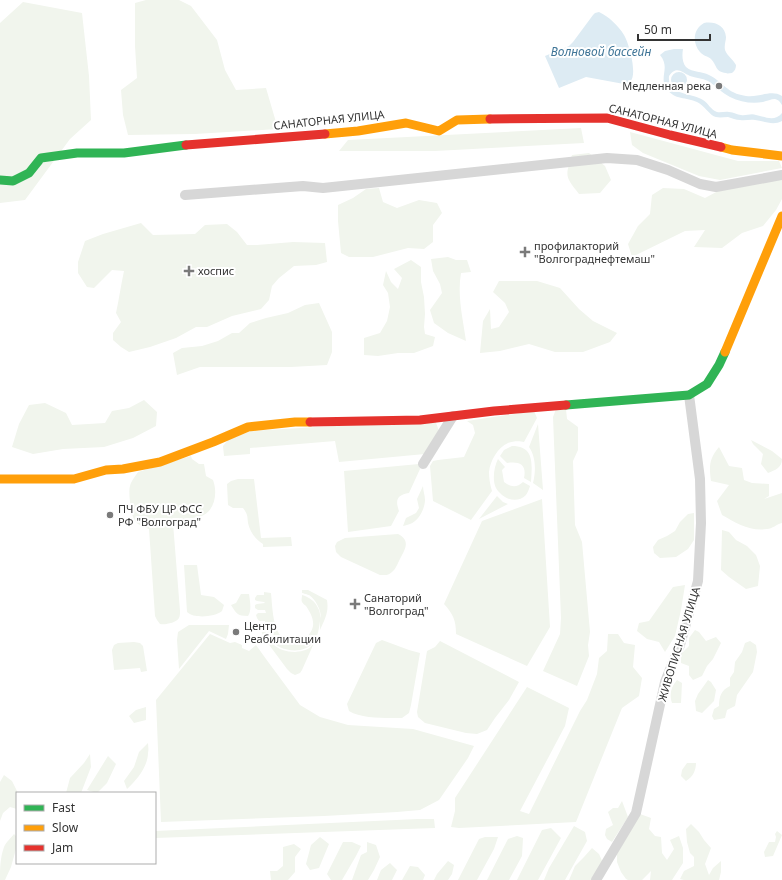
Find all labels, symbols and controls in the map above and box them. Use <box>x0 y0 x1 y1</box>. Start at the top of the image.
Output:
scale bar <box>638 16 710 42</box>
text: 50 m <box>644 21 672 38</box>
water label: Волновой бассейн <box>551 43 651 60</box>
place label: Медленная река <box>622 78 711 93</box>
marker: Медленная река <box>714 81 724 91</box>
street label: САНАТОРНАЯ УЛИЦА <box>607 100 720 142</box>
street label: САНАТОРНАЯ УЛИЦА <box>273 106 386 133</box>
place label: профилакторий "Волгограднефтемаш" <box>534 238 655 266</box>
marker: профилакторий "Волгограднефтемаш" <box>519 246 531 258</box>
place label: хоспис <box>198 263 234 278</box>
marker: хоспис <box>183 265 195 277</box>
place label: ПЧ ФБУ ЦР ФСС РФ "Волгоград" <box>118 501 202 529</box>
marker: ПЧ ФБУ ЦР ФСС РФ "Волгоград" <box>105 510 115 520</box>
street label: ЖИВОПИСНАЯ УЛИЦА <box>654 584 703 703</box>
place label: Санаторий "Волгоград" <box>364 590 429 618</box>
marker: Санаторий "Волгоград" <box>349 598 361 610</box>
place label: Центр Реабилитации <box>244 618 321 646</box>
marker: Центр Реабилитации <box>231 627 241 637</box>
legend <box>16 792 156 864</box>
text: Fast <box>52 799 76 816</box>
text: Slow <box>52 819 79 836</box>
text: Jam <box>51 839 73 856</box>

